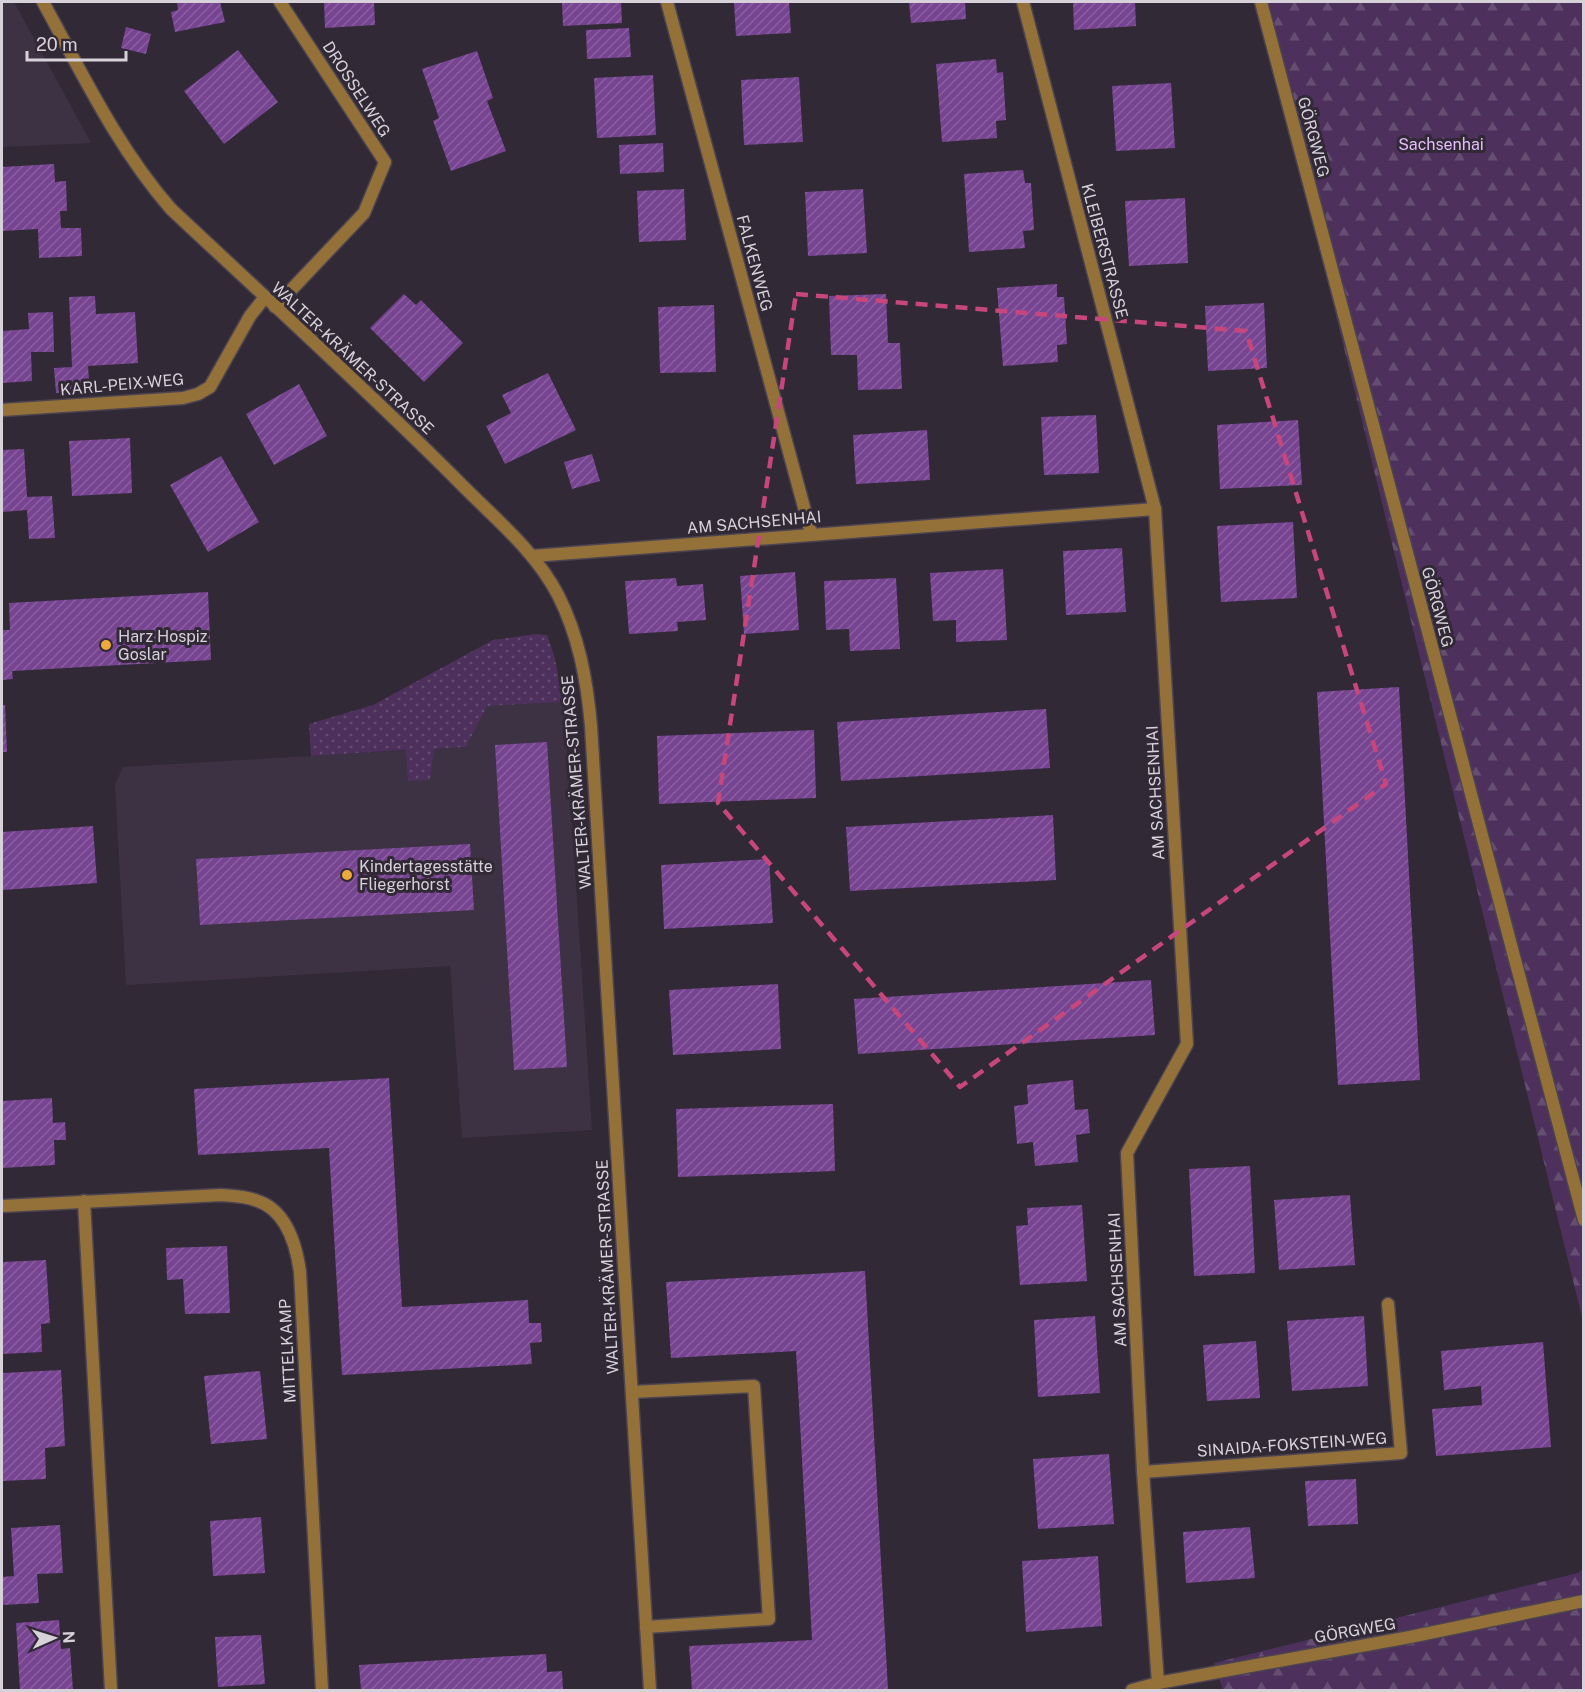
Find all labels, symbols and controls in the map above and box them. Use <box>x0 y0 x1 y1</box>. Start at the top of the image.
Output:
scale bar <box>27 24 126 62</box>
text: 20 m <box>36 34 78 55</box>
street label: DROSSELWEG <box>319 38 395 141</box>
street label: GÖRGWEG <box>1294 95 1334 179</box>
park label: Sachsenhai <box>1398 135 1484 154</box>
street label: KLEIBERSTRASSE <box>1077 181 1132 321</box>
street label: FALKENWEG <box>733 213 777 313</box>
street label: WALTER-KRÄMER-STRASSE <box>268 277 438 439</box>
street label: KARL-PEIX-WEG <box>59 370 185 399</box>
street label: AM SACHSENHAI <box>686 507 822 538</box>
street label: GÖRGWEG <box>1418 565 1458 649</box>
place label: Harz Hospiz Goslar <box>118 627 208 664</box>
marker: Harz Hospiz Goslar <box>99 638 113 652</box>
street label: WALTER-KRÄMER-STRASSE <box>557 674 595 890</box>
street label: AM SACHSENHAI <box>1142 725 1169 861</box>
place label: Kindertagesstätte Fliegerhorst <box>359 857 493 894</box>
marker: Kindertagesstätte Fliegerhorst <box>340 868 354 882</box>
street label: WALTER-KRÄMER-STRASSE <box>591 1159 623 1375</box>
street label: AM SACHSENHAI <box>1104 1212 1131 1348</box>
street label: MITTELKAMP <box>275 1298 300 1404</box>
street label: SINAIDA-FOKSTEIN-WEG <box>1196 1428 1388 1461</box>
north arrow <box>24 1608 84 1668</box>
street label: GÖRGWEG <box>1313 1613 1397 1647</box>
text: N <box>59 1630 78 1644</box>

